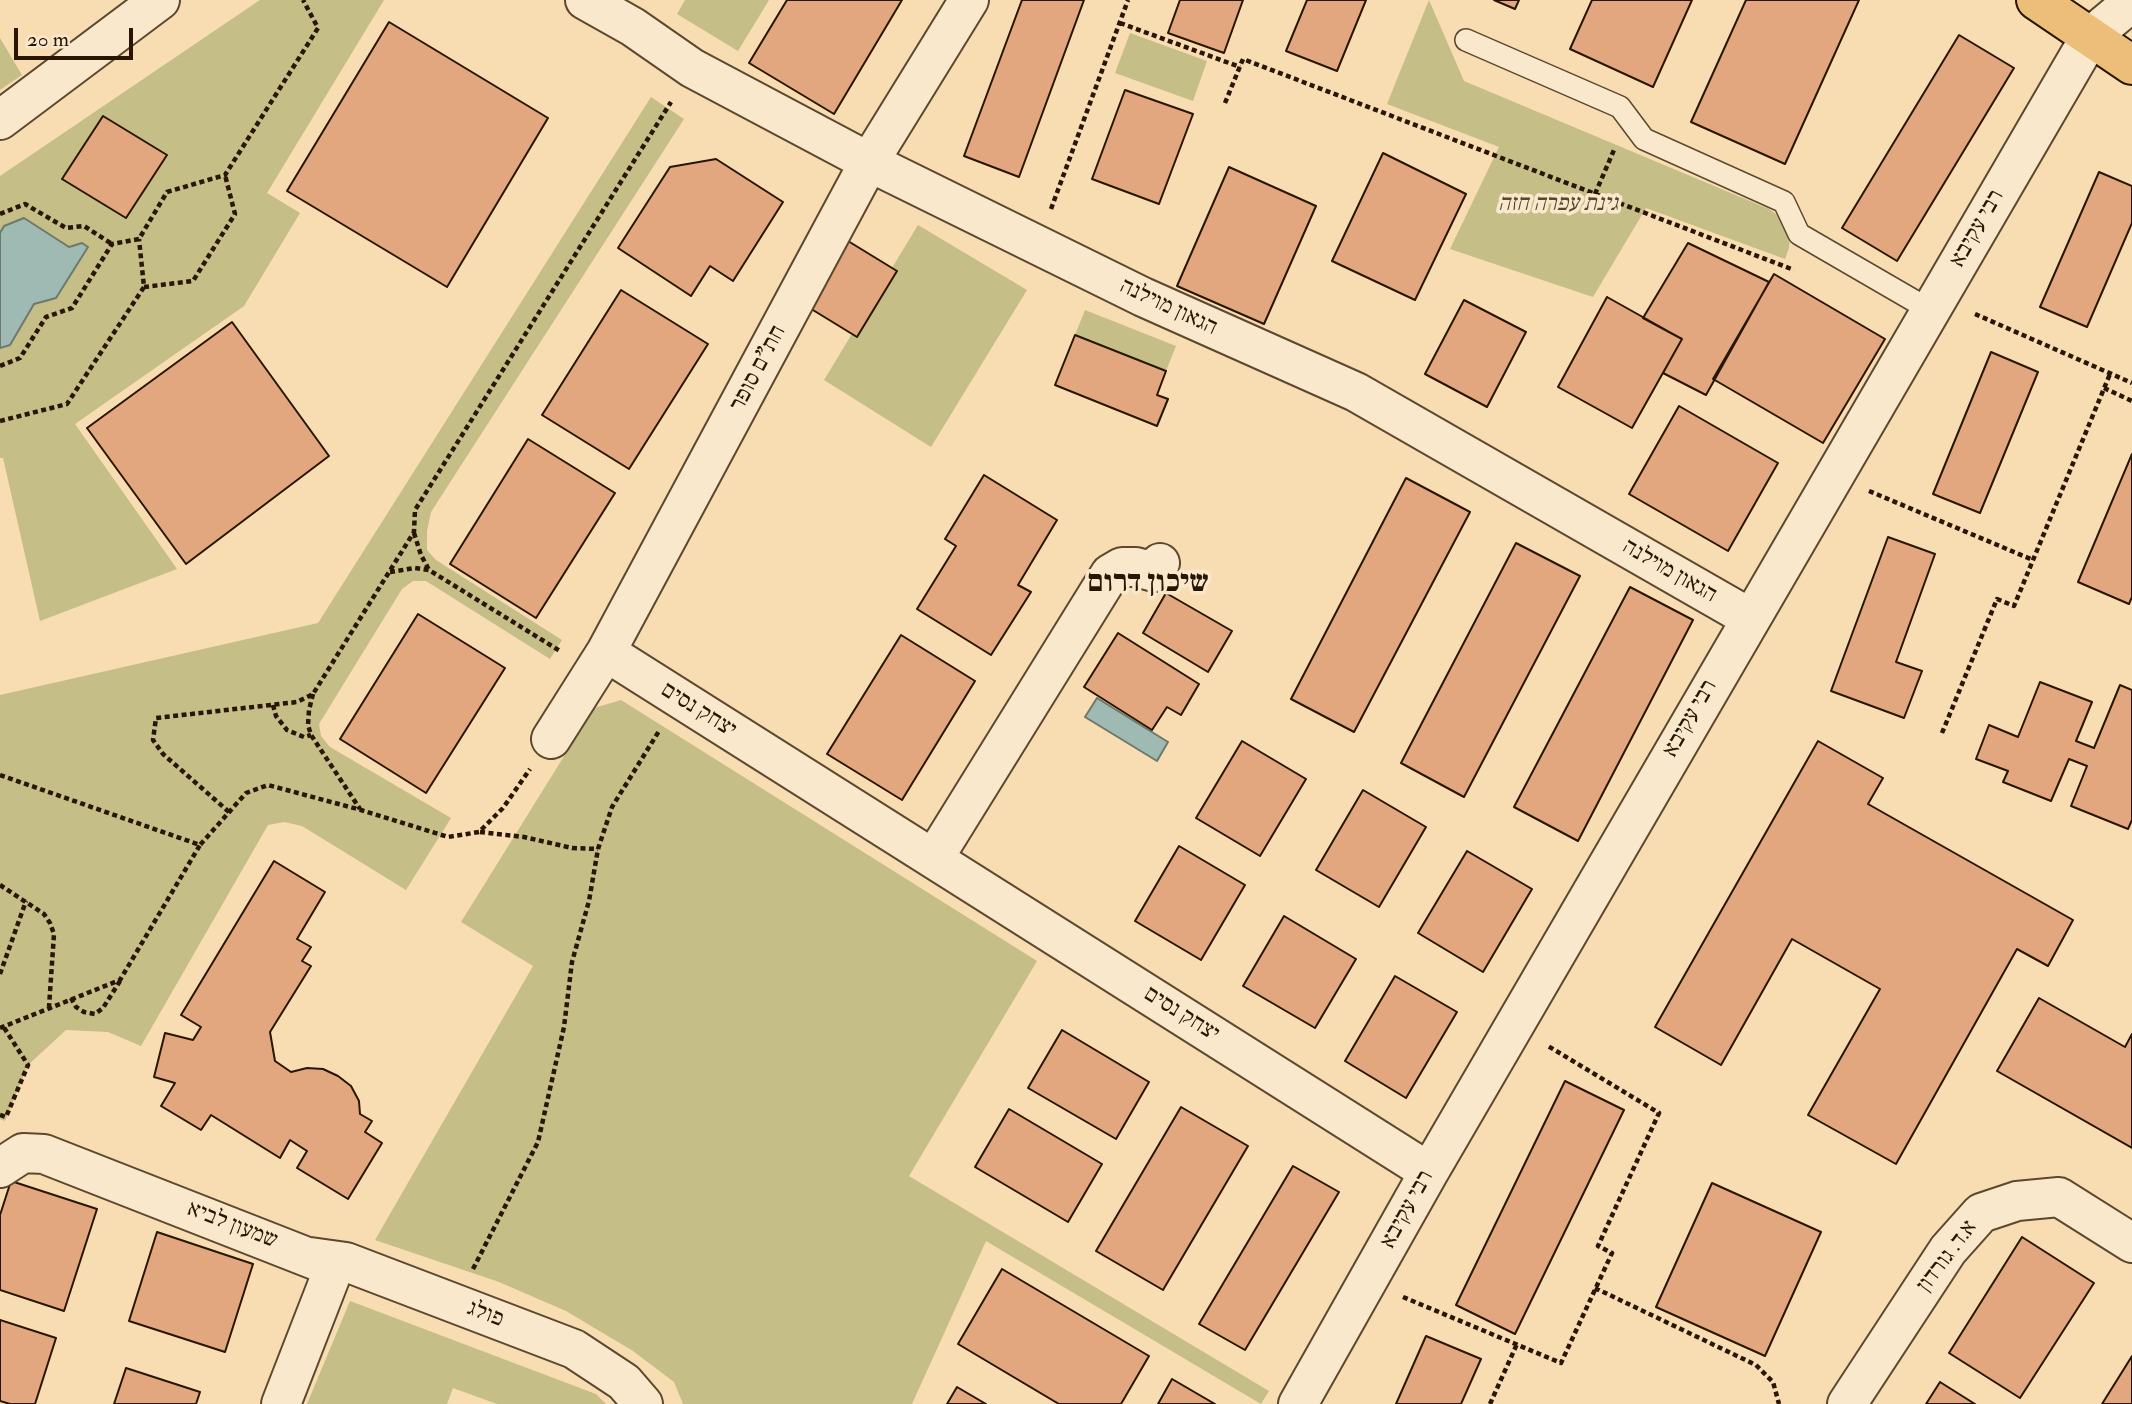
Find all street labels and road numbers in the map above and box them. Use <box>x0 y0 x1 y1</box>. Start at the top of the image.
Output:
street label: רבי עקיבא <box>1945 185 2011 273</box>
street label: הגאון מוילנה <box>1115 273 1221 343</box>
street label: חת"ם סופר <box>725 321 793 417</box>
street label: הגאון מוילנה <box>1617 534 1721 610</box>
street label: רבי עקיבא <box>1658 675 1724 763</box>
street label: יצחק נסים <box>655 677 741 745</box>
street label: יצחק נסים <box>1138 981 1224 1049</box>
street label: רבי עקיבא <box>1375 1166 1441 1254</box>
street label: שמעון לביא <box>183 1196 281 1256</box>
street label: א.ד. גורדון <box>1912 1215 1984 1299</box>
street label: פולג <box>463 1295 507 1335</box>

